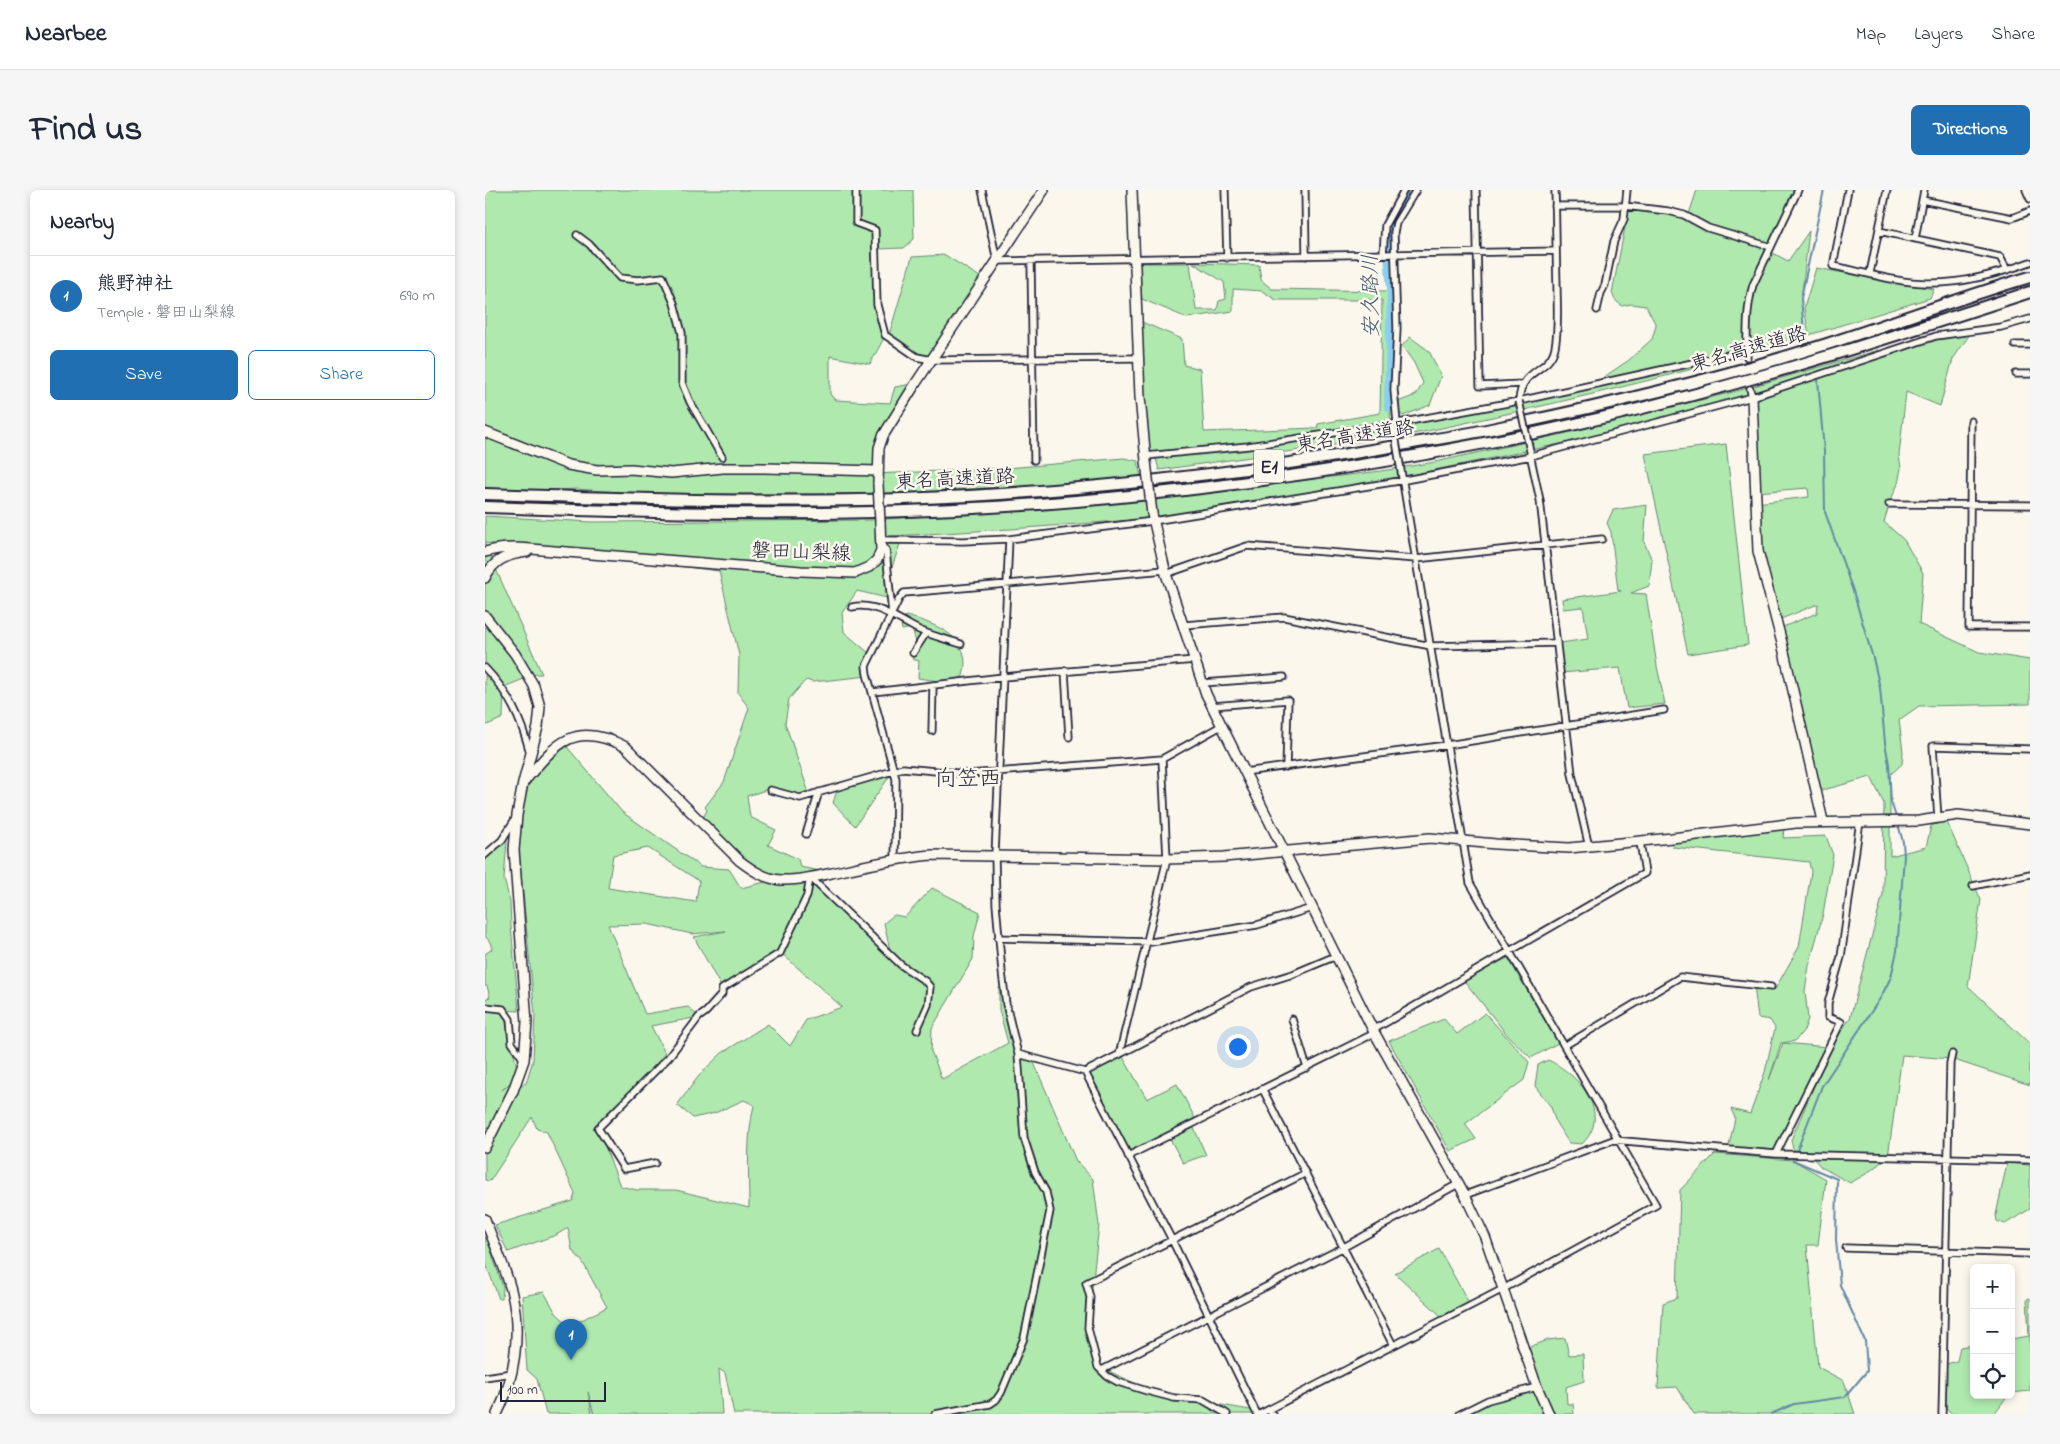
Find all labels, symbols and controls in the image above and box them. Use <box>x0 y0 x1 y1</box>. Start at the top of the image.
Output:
text: Nearbee <box>25 17 107 52</box>
text: Map <box>1856 22 1886 48</box>
text: Layers <box>1914 22 1964 48</box>
text: Share <box>1992 22 2035 48</box>
text: Find us <box>30 105 142 156</box>
button: Directions <box>1911 105 2030 155</box>
text: Nearby <box>50 208 114 238</box>
water label: 安久路川 <box>1356 254 1388 338</box>
text: 熊野神社 <box>97 271 173 298</box>
text: 1 <box>63 284 69 308</box>
text: 690 m <box>400 284 435 308</box>
text: Temple · 磐田山梨線 <box>97 301 235 325</box>
street label: 東名高速道路 <box>1687 320 1810 381</box>
button: Save <box>50 350 238 400</box>
button: Share <box>248 350 435 400</box>
street label: 東名高速道路 <box>1294 414 1417 461</box>
road number: E1 <box>1254 450 1284 482</box>
street label: 東名高速道路 <box>894 463 1016 498</box>
street label: 磐田山梨線 <box>750 537 851 570</box>
district label: 向笠西 <box>935 764 1001 796</box>
your location <box>1225 1034 1251 1060</box>
map controls <box>1970 1264 2015 1399</box>
button: + <box>1970 1264 2015 1309</box>
button: − <box>1970 1309 2015 1354</box>
pin: 1 <box>555 1319 587 1360</box>
button: locate <box>1970 1354 2015 1399</box>
scale bar <box>500 1379 606 1402</box>
text: 100 m <box>507 1380 538 1401</box>

